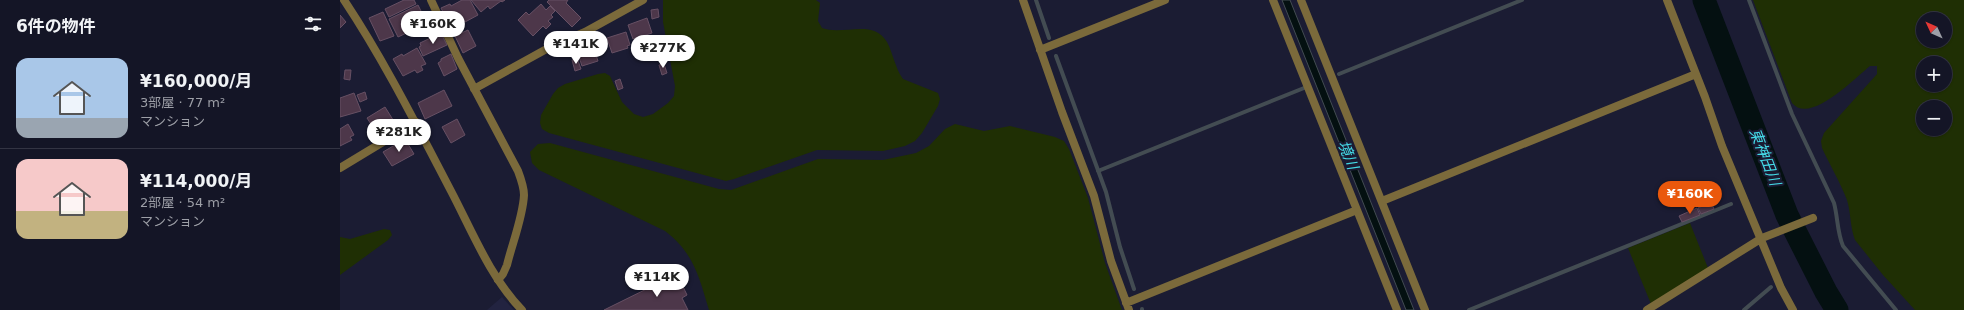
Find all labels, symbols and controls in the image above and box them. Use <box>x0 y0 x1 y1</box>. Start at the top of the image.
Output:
pin: ¥160K <box>405 11 461 45</box>
north arrow <box>1916 12 1952 48</box>
map controls <box>1916 12 1952 136</box>
icon: filters <box>302 13 324 35</box>
text: 6件の物件 <box>16 16 96 36</box>
text: ¥160K <box>410 16 456 31</box>
pin: ¥141K <box>548 31 604 65</box>
pin: ¥277K <box>635 35 691 69</box>
text: ¥141K <box>553 36 599 51</box>
text: ¥277K <box>640 40 686 55</box>
button: + <box>1916 56 1952 92</box>
text: ¥160,000/月 <box>140 71 252 91</box>
icon: home <box>48 74 96 122</box>
text: 3部屋 · 77 m² <box>140 95 225 110</box>
button: − <box>1916 100 1952 136</box>
text: マンション <box>140 114 205 129</box>
pin: ¥281K <box>371 119 427 153</box>
text: ¥281K <box>376 124 422 139</box>
water label: 東神田川 <box>1746 126 1785 190</box>
water label: 境川 <box>1334 138 1363 174</box>
text: ¥114,000/月 <box>140 171 252 191</box>
icon: home <box>48 175 96 223</box>
pin: ¥160K <box>1662 181 1718 215</box>
text: ¥160K <box>1667 186 1713 201</box>
text: 2部屋 · 54 m² <box>140 195 225 210</box>
text: マンション <box>140 214 205 229</box>
pin: ¥114K <box>629 264 685 298</box>
text: ¥114K <box>634 269 680 284</box>

